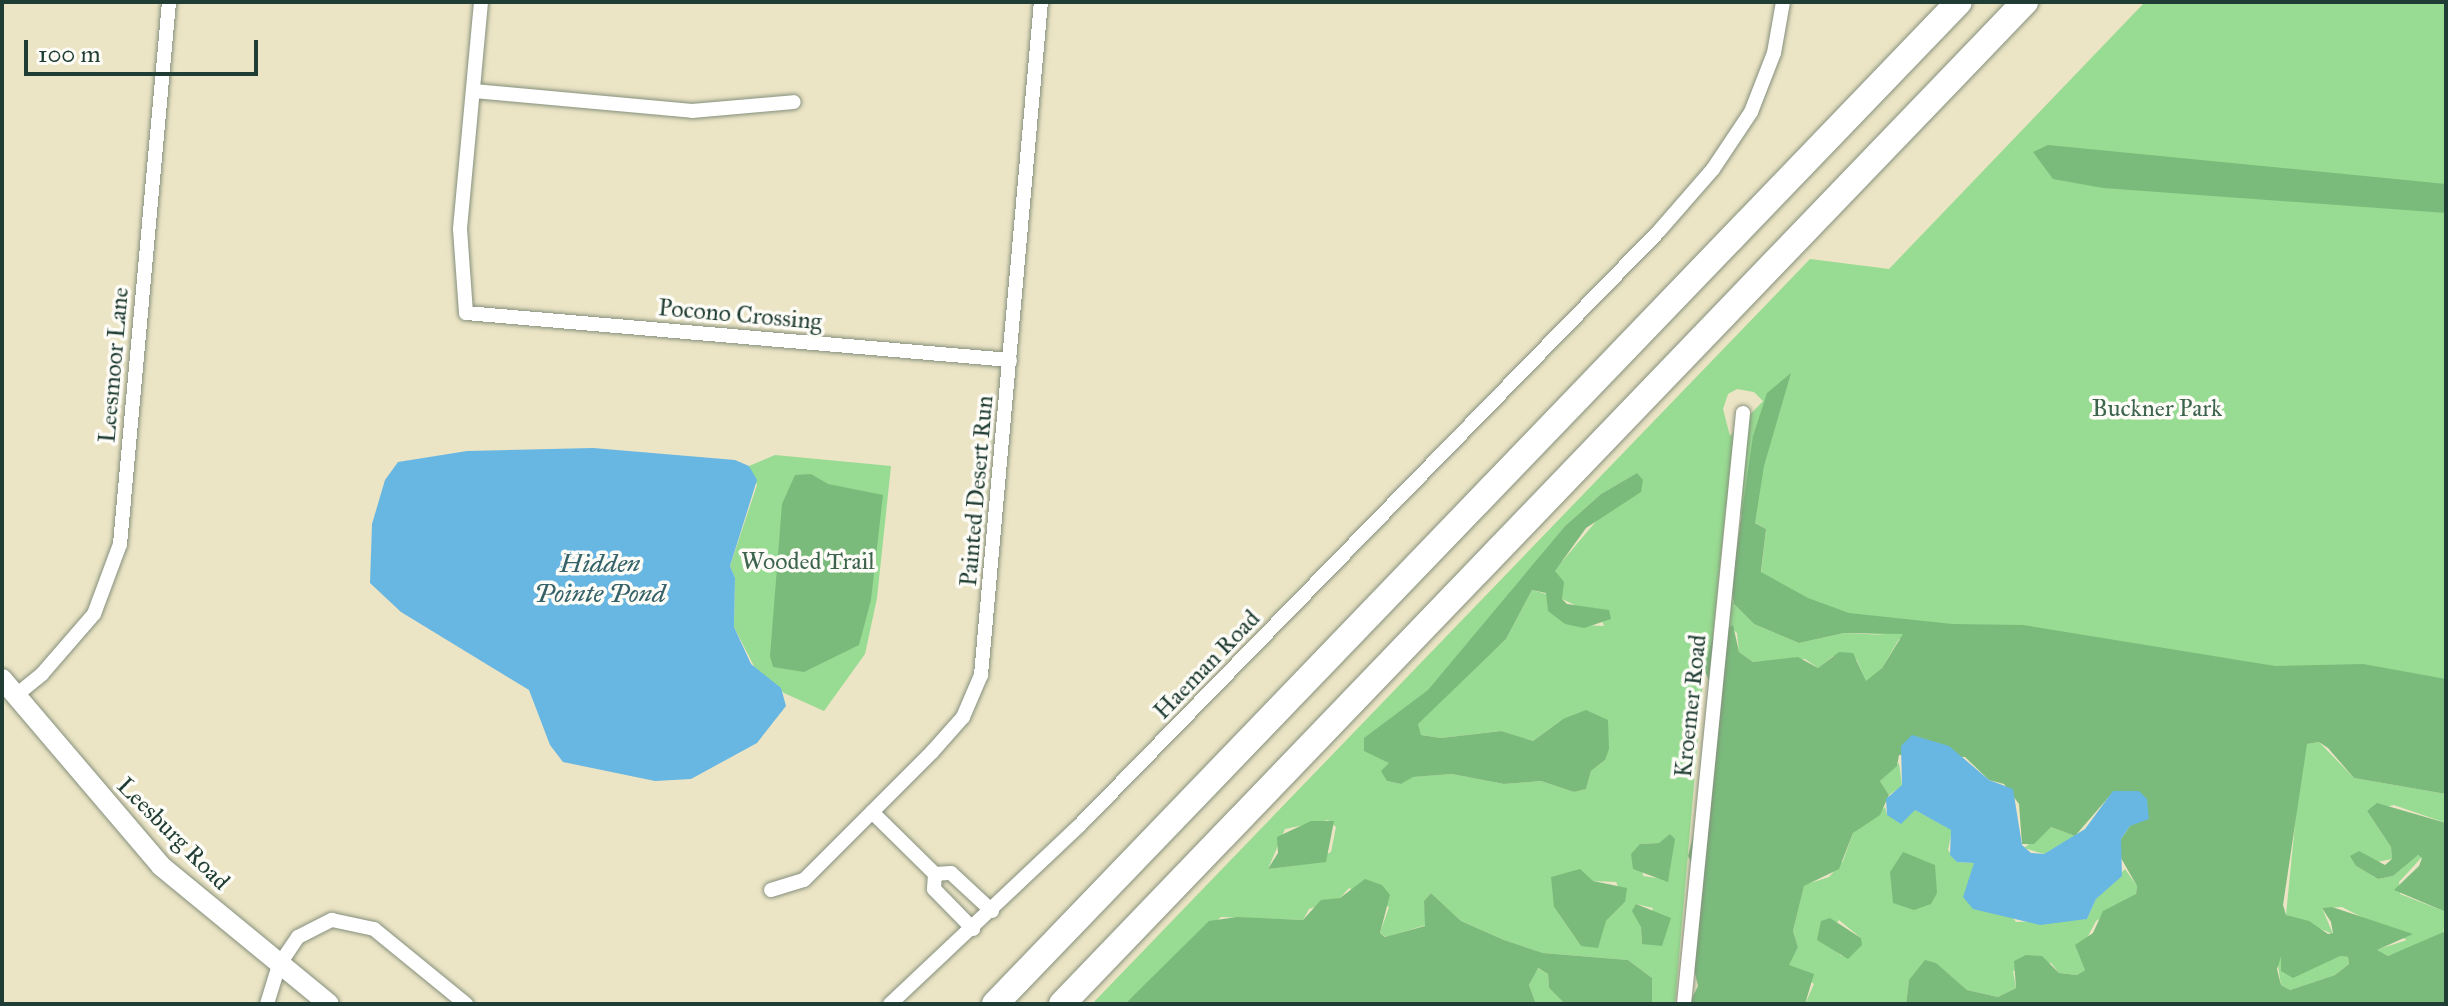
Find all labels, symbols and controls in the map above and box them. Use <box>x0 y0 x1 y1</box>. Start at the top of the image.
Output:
scale bar <box>28 24 262 74</box>
text: 100 m <box>38 39 101 69</box>
street label: Leesmoor Lane <box>93 286 135 444</box>
street label: Pocono Crossing <box>657 294 823 336</box>
street label: Painted Desert Run <box>954 394 1000 588</box>
park label: Buckner Park <box>2092 395 2222 423</box>
water label: Hidden Pointe Pond <box>534 548 666 610</box>
park label: Wooded Trail <box>741 548 875 576</box>
street label: Haeman Road <box>1148 604 1266 726</box>
street label: Kroemer Road <box>1669 633 1713 779</box>
street label: Leesburg Road <box>111 772 235 896</box>

